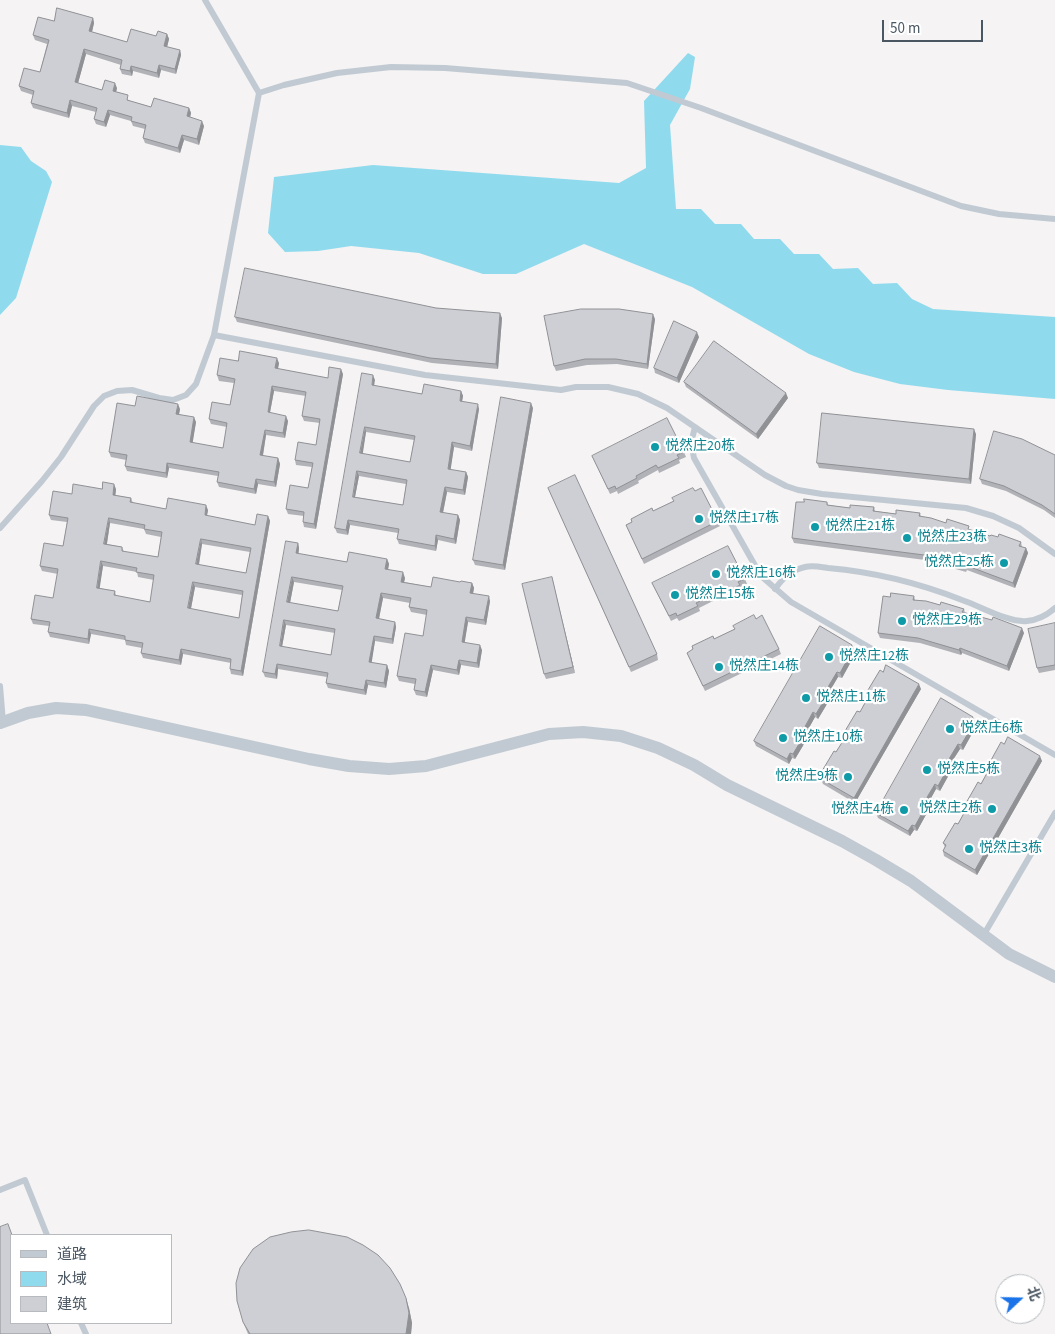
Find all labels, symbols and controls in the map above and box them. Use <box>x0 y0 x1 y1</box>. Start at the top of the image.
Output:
scale bar <box>885 10 986 42</box>
text: 50 m <box>890 18 920 39</box>
place label: 悦然庄20栋 <box>665 439 735 455</box>
marker: 悦然庄20栋 <box>649 441 661 453</box>
place label: 悦然庄17栋 <box>709 511 779 527</box>
marker: 悦然庄17栋 <box>693 513 705 525</box>
place label: 悦然庄21栋 <box>825 519 895 535</box>
marker: 悦然庄21栋 <box>809 521 821 533</box>
place label: 悦然庄23栋 <box>917 530 987 546</box>
marker: 悦然庄23栋 <box>901 532 913 544</box>
place label: 悦然庄25栋 <box>924 555 994 571</box>
marker: 悦然庄25栋 <box>998 557 1010 569</box>
place label: 悦然庄16栋 <box>726 566 796 582</box>
marker: 悦然庄16栋 <box>710 568 722 580</box>
place label: 悦然庄15栋 <box>685 587 755 603</box>
marker: 悦然庄15栋 <box>669 589 681 601</box>
place label: 悦然庄29栋 <box>912 613 982 629</box>
marker: 悦然庄29栋 <box>896 615 908 627</box>
place label: 悦然庄12栋 <box>839 649 909 665</box>
marker: 悦然庄12栋 <box>823 651 835 663</box>
place label: 悦然庄14栋 <box>729 659 799 675</box>
marker: 悦然庄14栋 <box>713 661 725 673</box>
place label: 悦然庄11栋 <box>816 690 886 706</box>
marker: 悦然庄11栋 <box>800 692 812 704</box>
place label: 悦然庄6栋 <box>960 721 1023 737</box>
marker: 悦然庄6栋 <box>944 723 956 735</box>
place label: 悦然庄10栋 <box>793 730 863 746</box>
marker: 悦然庄10栋 <box>777 732 789 744</box>
place label: 悦然庄5栋 <box>937 762 1000 778</box>
marker: 悦然庄5栋 <box>921 764 933 776</box>
place label: 悦然庄9栋 <box>775 769 838 785</box>
marker: 悦然庄9栋 <box>842 771 854 783</box>
place label: 悦然庄2栋 <box>919 801 982 817</box>
place label: 悦然庄4栋 <box>831 802 894 818</box>
marker: 悦然庄2栋 <box>986 803 998 815</box>
marker: 悦然庄4栋 <box>898 804 910 816</box>
place label: 悦然庄3栋 <box>979 841 1042 857</box>
marker: 悦然庄3栋 <box>963 843 975 855</box>
legend <box>10 1234 172 1324</box>
text: 道路 <box>57 1244 87 1265</box>
text: 水域 <box>57 1269 87 1290</box>
north arrow <box>995 1274 1045 1324</box>
text: 北 <box>1021 1284 1045 1304</box>
text: 建筑 <box>57 1294 87 1315</box>

